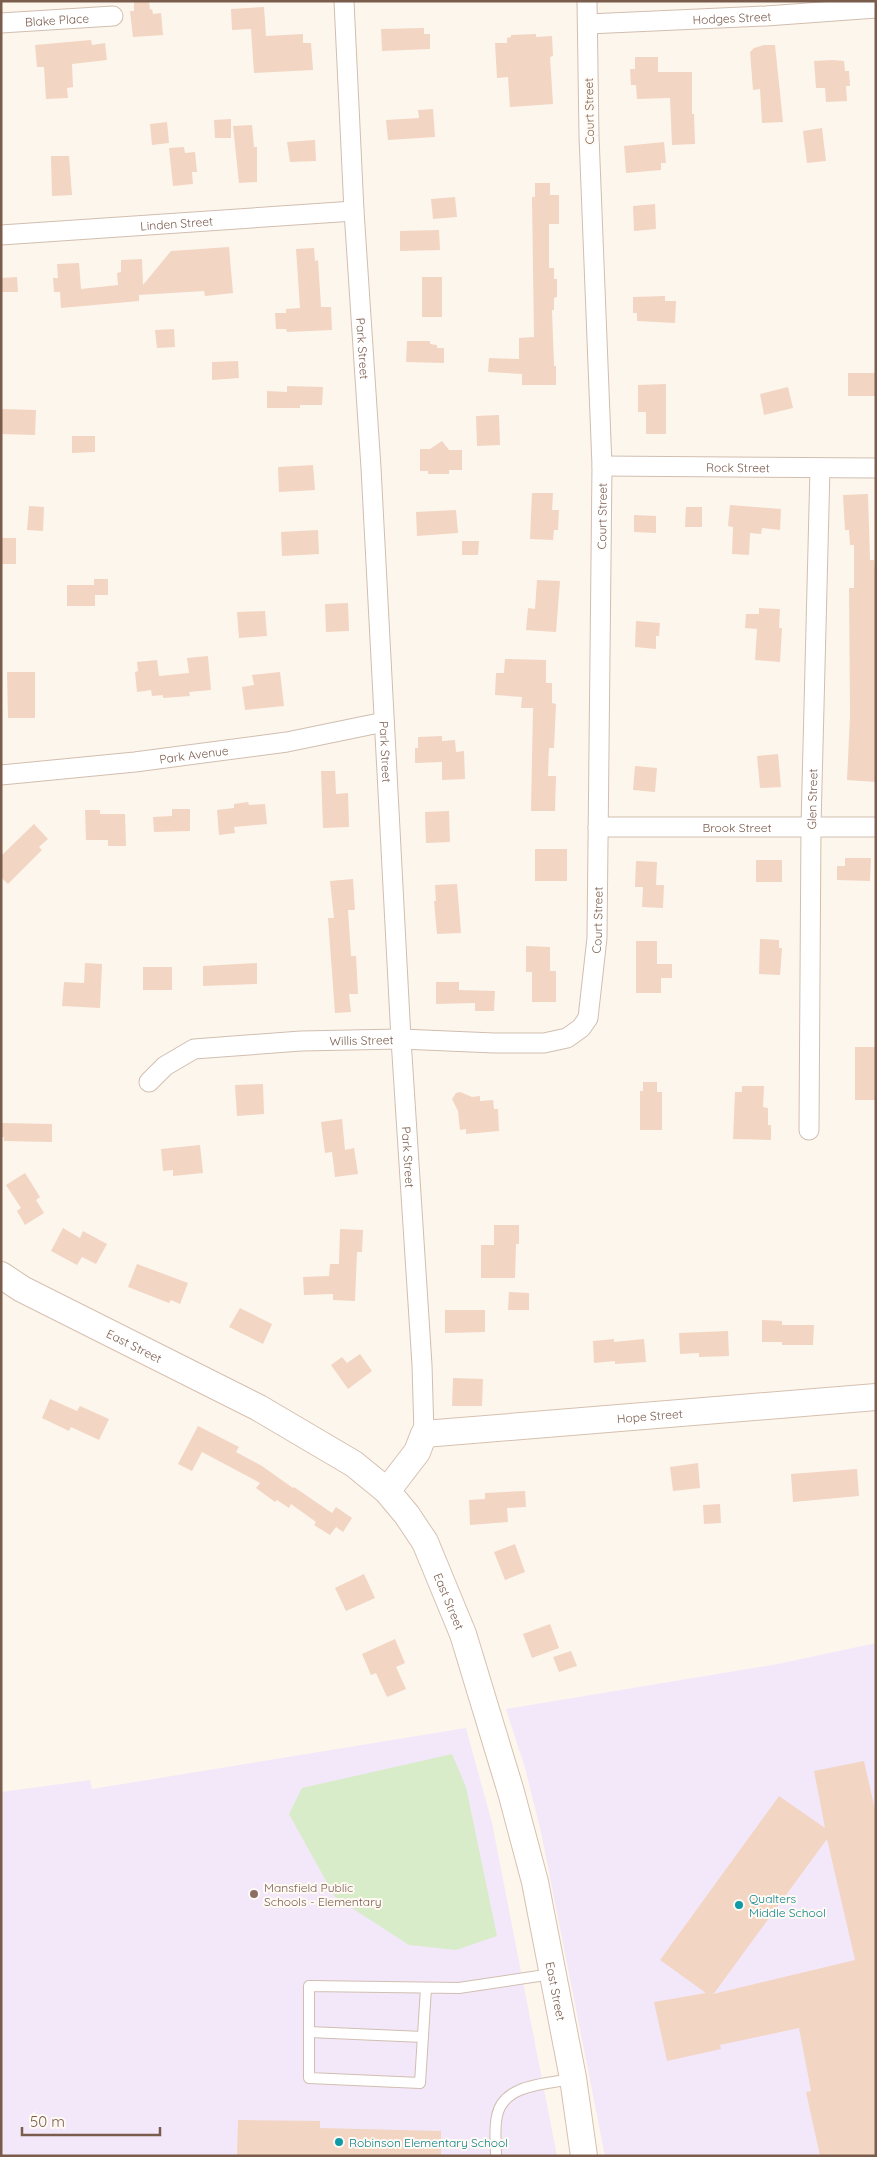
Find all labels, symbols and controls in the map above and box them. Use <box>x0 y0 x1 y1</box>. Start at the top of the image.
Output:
street label: Hodges Street <box>692 8 772 27</box>
street label: Blake Place <box>24 10 90 29</box>
street label: Court Street <box>581 78 597 144</box>
street label: Linden Street <box>140 213 214 233</box>
street label: Park Street <box>354 317 373 380</box>
street label: Rock Street <box>706 459 770 475</box>
street label: Court Street <box>594 483 609 550</box>
street label: Park Street <box>377 721 395 783</box>
street label: Park Avenue <box>158 742 230 766</box>
street label: Glen Street <box>803 768 820 830</box>
street label: Brook Street <box>702 820 772 835</box>
street label: Court Street <box>588 887 605 954</box>
street label: Willis Street <box>329 1032 394 1048</box>
street label: Park Street <box>399 1126 418 1188</box>
street label: East Street <box>104 1325 165 1366</box>
street label: Hope Street <box>616 1405 683 1426</box>
street label: East Street <box>431 1571 468 1632</box>
place label: Mansfield Public Schools - Elementary <box>264 1880 382 1909</box>
marker: Mansfield Public Schools - Elementary <box>248 1888 260 1900</box>
place label: Qualters Middle School <box>749 1891 826 1920</box>
marker: Qualters Middle School <box>733 1899 745 1911</box>
street label: East Street <box>543 1960 569 2022</box>
scale bar <box>22 2104 160 2136</box>
text: 50 m <box>30 2112 65 2131</box>
place label: Robinson Elementary School <box>349 2135 508 2150</box>
marker: Robinson Elementary School <box>333 2136 345 2148</box>

